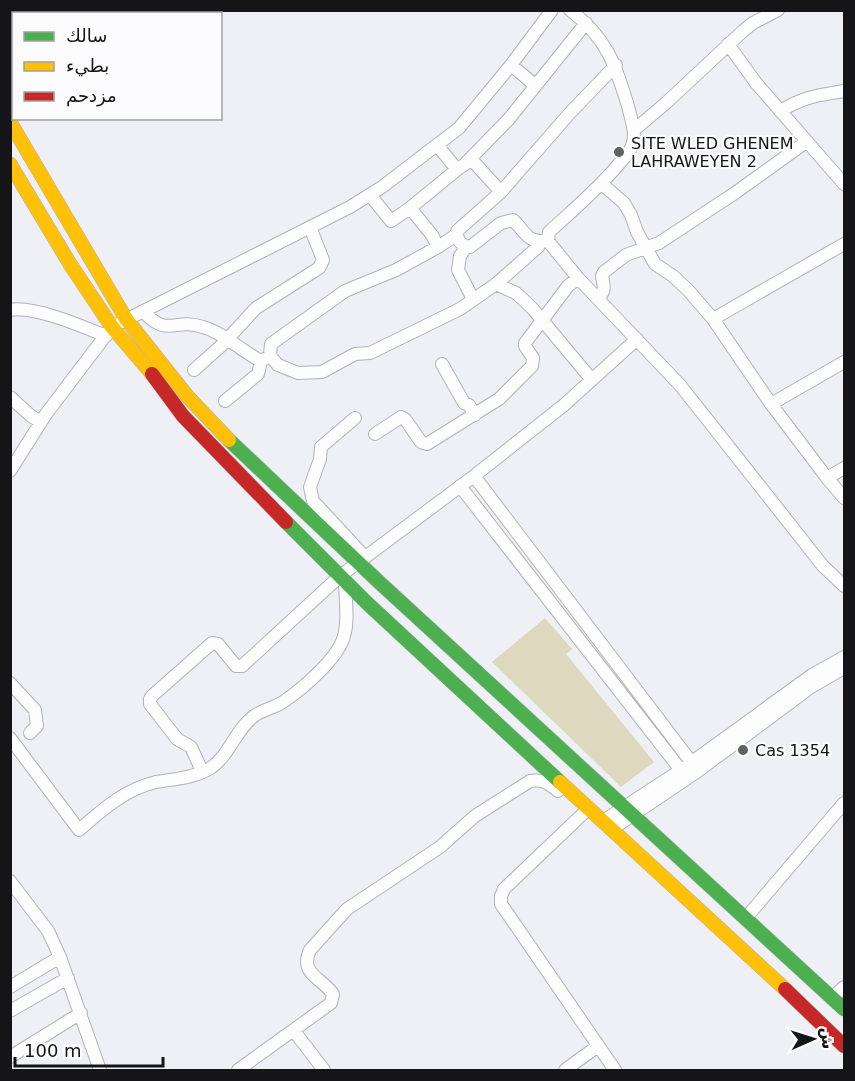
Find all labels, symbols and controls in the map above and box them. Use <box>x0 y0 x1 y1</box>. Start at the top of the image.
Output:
legend <box>12 12 222 120</box>
text: سالك <box>66 25 107 46</box>
text: بطيء <box>66 55 109 77</box>
text: مزدحم <box>66 85 117 107</box>
place label: SITE WLED GHENEM LAHRAWEYEN 2 <box>631 134 794 171</box>
marker: SITE WLED GHENEM LAHRAWEYEN 2 <box>612 145 626 159</box>
place label: Cas 1354 <box>755 741 830 760</box>
marker: Cas 1354 <box>736 743 750 757</box>
north arrow <box>783 1009 843 1069</box>
text: ش <box>817 1027 838 1050</box>
scale bar <box>15 1030 164 1068</box>
text: 100 m <box>24 1040 82 1061</box>

